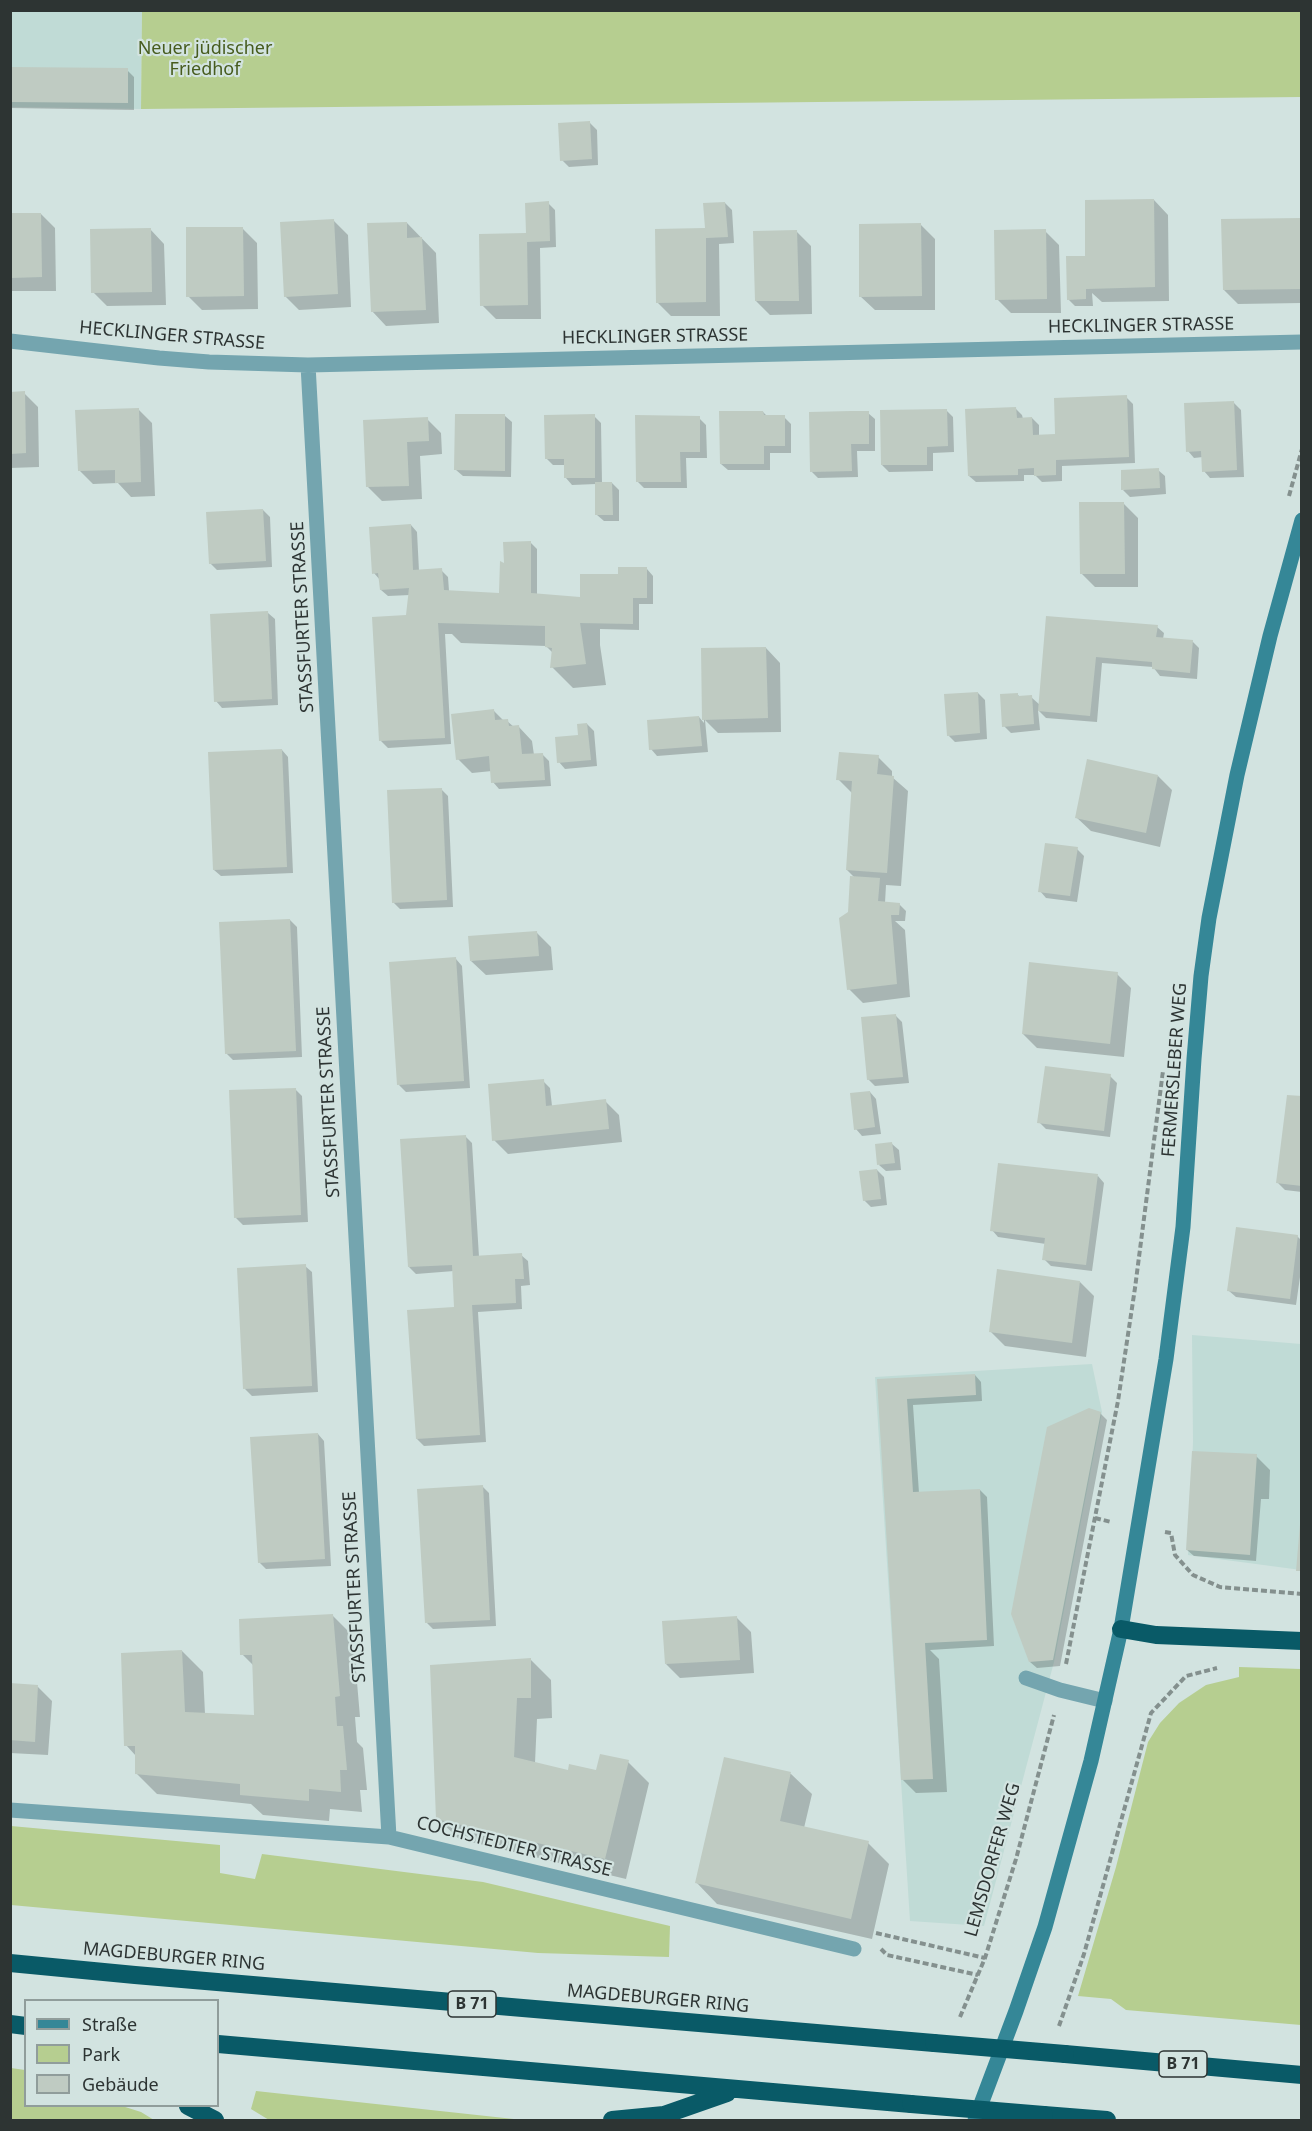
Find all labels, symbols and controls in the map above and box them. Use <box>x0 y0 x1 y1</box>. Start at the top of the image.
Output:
park label: Neuer jüdischer Friedhof <box>138 38 272 80</box>
street label: HECKLINGER STRASSE <box>1048 314 1234 338</box>
street label: HECKLINGER STRASSE <box>78 317 266 355</box>
street label: HECKLINGER STRASSE <box>562 325 748 349</box>
street label: STASSFURTER STRASSE <box>287 521 319 713</box>
street label: FERMERSLEBER WEG <box>1158 982 1192 1158</box>
street label: STASSFURTER STRASSE <box>313 1006 345 1198</box>
street label: STASSFURTER STRASSE <box>339 1491 371 1683</box>
street label: LEMSDORFER WEG <box>961 1781 1025 1939</box>
street label: COCHSTEDTER STRASSE <box>414 1812 614 1882</box>
street label: MAGDEBURGER RING <box>82 1938 266 1976</box>
street label: MAGDEBURGER RING <box>566 1980 750 2018</box>
road number: B 71 <box>448 1991 496 2017</box>
legend <box>24 1999 219 2107</box>
text: Straße <box>82 2012 137 2036</box>
text: Park <box>82 2042 120 2066</box>
road number: B 71 <box>1159 2051 1207 2077</box>
text: Gebäude <box>82 2072 159 2096</box>

